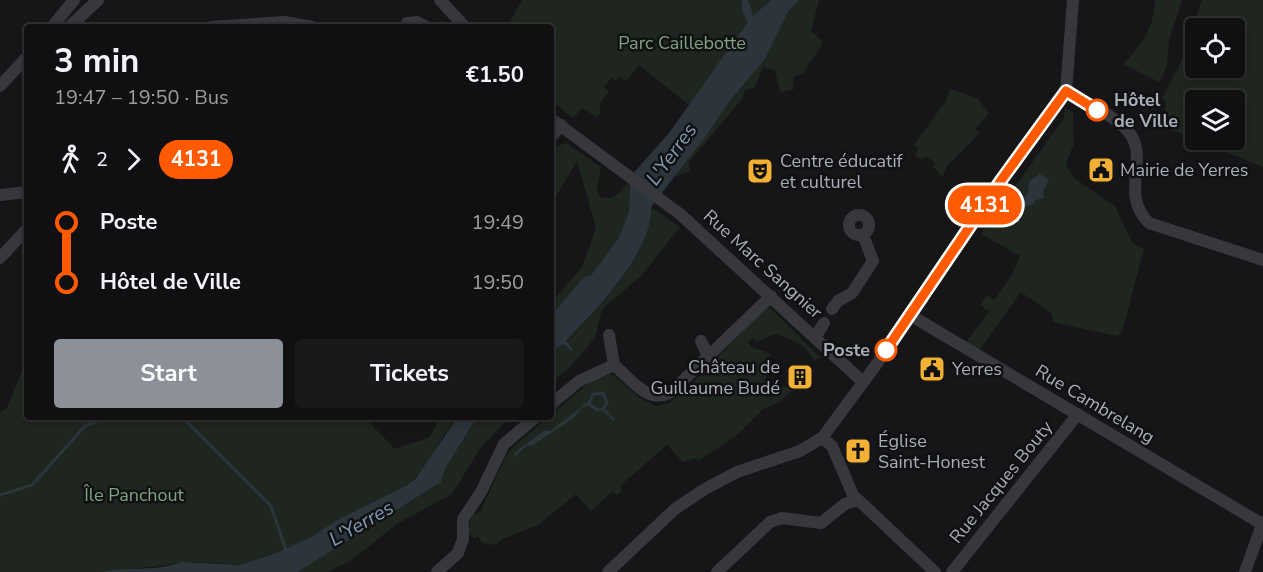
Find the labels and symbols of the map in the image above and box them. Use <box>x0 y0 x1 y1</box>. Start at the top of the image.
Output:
park label: Parc Caillebotte <box>618 31 746 55</box>
place label: Hôtel de Ville <box>1114 88 1178 133</box>
marker: Hôtel de Ville <box>1086 99 1108 121</box>
water label: L'Yerres <box>640 118 703 191</box>
place label: Centre éducatif et culturel <box>780 149 904 194</box>
public building icon: Mairie de Yerres <box>1086 155 1116 185</box>
theatre icon: Centre éducatif et culturel <box>745 156 775 186</box>
place label: Mairie de Yerres <box>1120 158 1249 182</box>
line badge: 4131 <box>943 186 1027 224</box>
street label: Rue Marc Sangnier <box>698 204 828 324</box>
place label: Poste <box>823 338 870 362</box>
marker: Poste <box>875 339 897 361</box>
public building icon: Yerres <box>917 354 947 384</box>
place label: Château de Guillaume Budé <box>650 355 780 400</box>
place label: Yerres <box>951 357 1002 381</box>
street label: Rue Cambrelang <box>1031 359 1159 449</box>
building icon: Château de Guillaume Budé <box>785 362 815 392</box>
street label: Rue Jacques Bouty <box>944 415 1058 548</box>
place label: Église Saint-Honest <box>878 429 986 474</box>
church icon: Église Saint-Honest <box>843 436 873 466</box>
park label: Île Panchout <box>83 483 185 507</box>
water label: L'Yerres <box>324 494 399 553</box>

